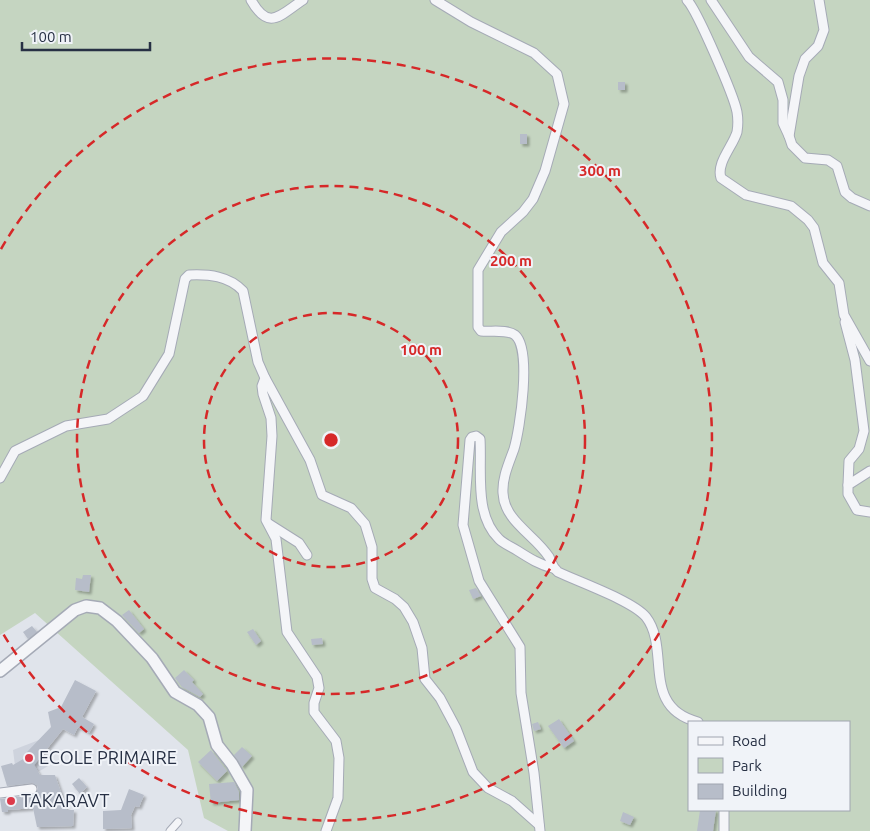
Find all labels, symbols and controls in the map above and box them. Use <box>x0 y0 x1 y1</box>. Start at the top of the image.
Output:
scale bar <box>22 20 150 52</box>
text: 100 m <box>30 28 72 45</box>
text: 300 m <box>579 162 621 179</box>
text: 200 m <box>490 252 532 269</box>
text: 100 m <box>400 341 442 358</box>
centre of rings <box>322 431 340 449</box>
legend <box>688 721 850 811</box>
text: Road <box>732 732 767 749</box>
place label: ECOLE PRIMAIRE <box>39 747 177 767</box>
marker: ECOLE PRIMAIRE <box>23 752 35 764</box>
text: Park <box>732 757 762 774</box>
text: Building <box>732 782 787 799</box>
place label: TAKARAVT <box>21 790 109 810</box>
marker: TAKARAVT <box>5 795 17 807</box>

